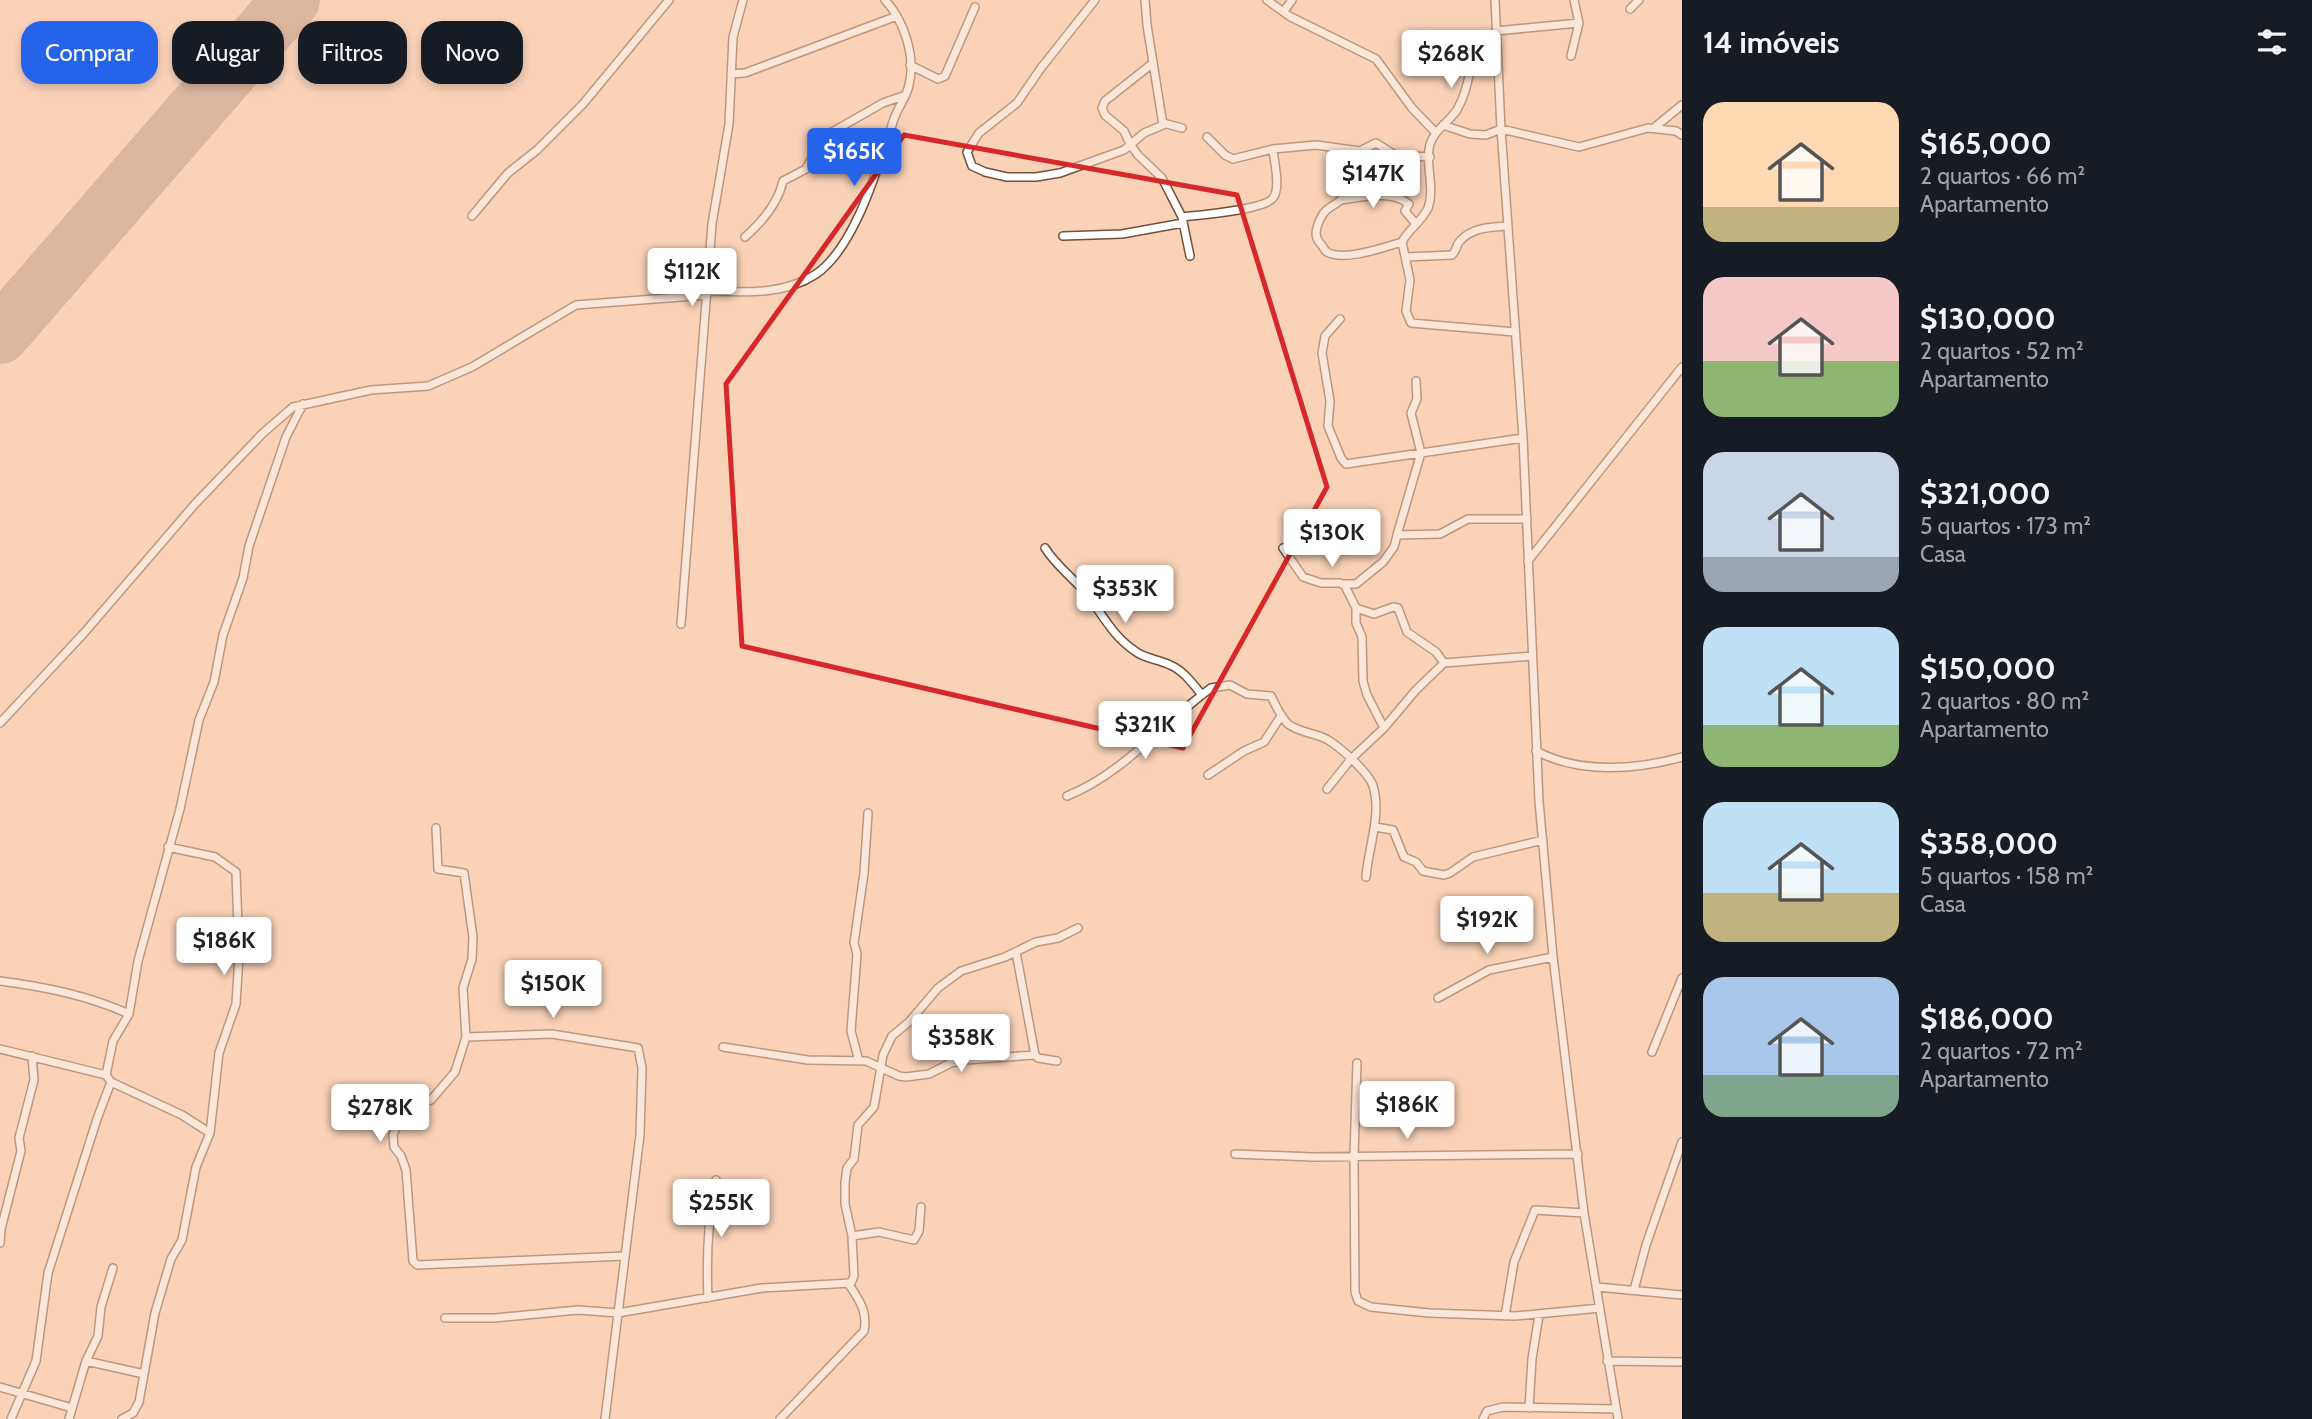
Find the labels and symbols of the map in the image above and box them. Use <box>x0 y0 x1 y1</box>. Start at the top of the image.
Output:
pin: $268K <box>1402 31 1500 90</box>
pin: $165K <box>805 128 903 188</box>
pin: $147K <box>1324 150 1422 210</box>
pin: $112K <box>643 248 741 308</box>
pin: $130K <box>1283 510 1381 569</box>
pin: $353K <box>1076 566 1174 625</box>
pin: $321K <box>1096 702 1194 761</box>
pin: $192K <box>1438 897 1536 956</box>
pin: $186K <box>175 918 273 977</box>
pin: $150K <box>504 960 602 1020</box>
pin: $358K <box>912 1014 1010 1074</box>
pin: $186K <box>1358 1082 1456 1141</box>
pin: $278K <box>331 1084 429 1144</box>
pin: $255K <box>672 1180 770 1239</box>

